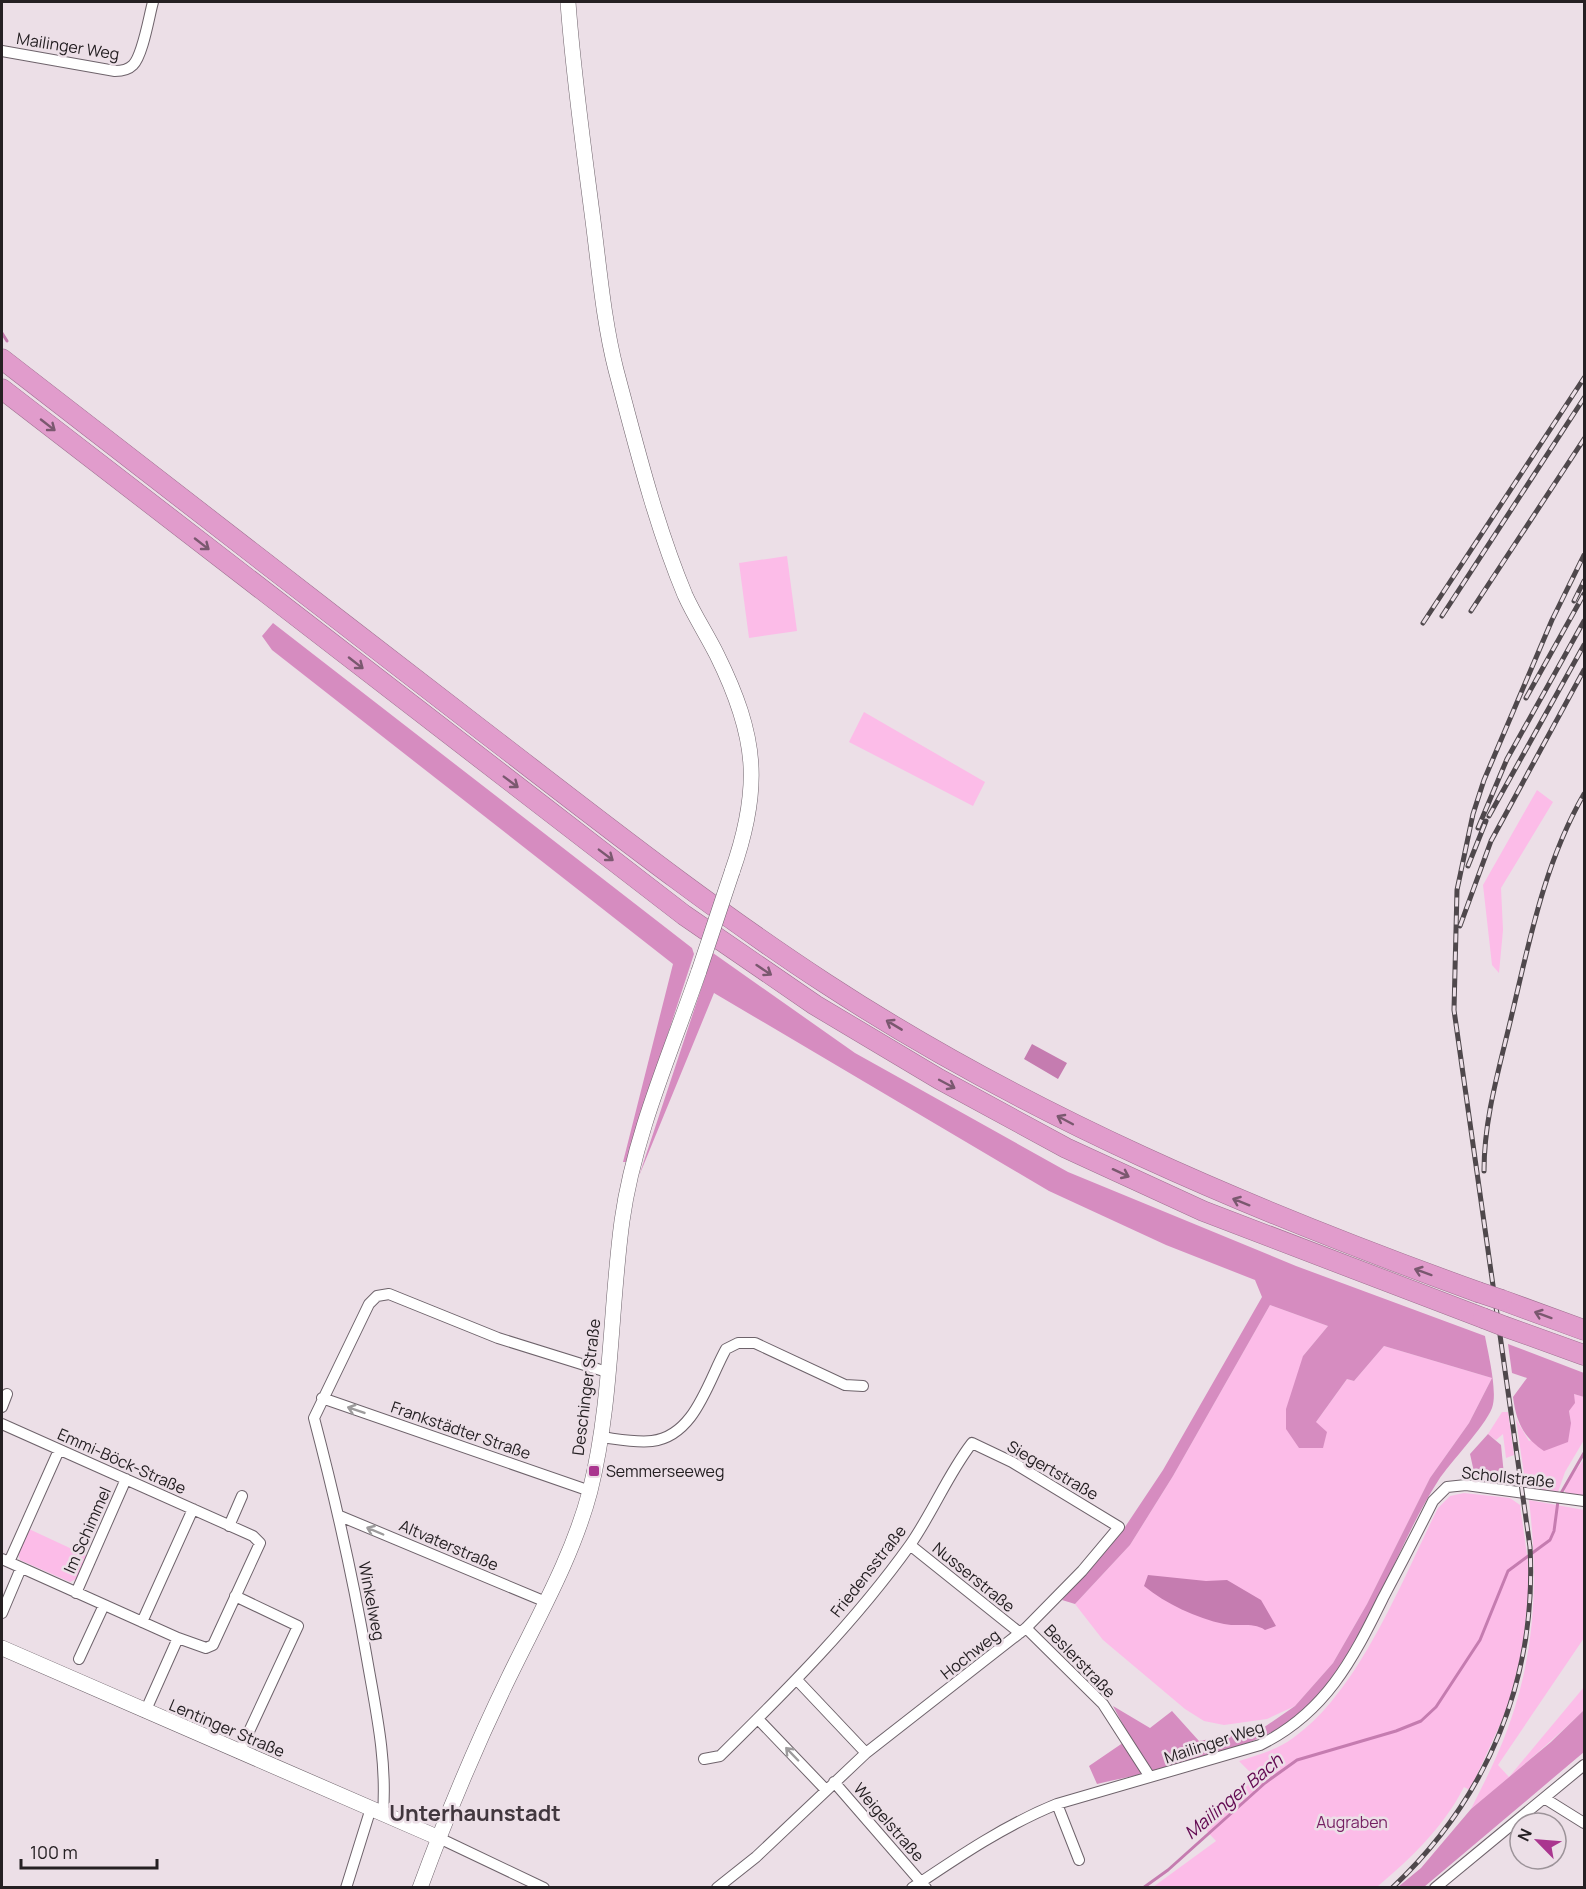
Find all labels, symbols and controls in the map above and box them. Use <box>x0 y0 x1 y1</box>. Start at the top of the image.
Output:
street label: Mailinger Weg <box>15 27 121 65</box>
one-way arrow <box>39 418 55 431</box>
one-way arrow <box>194 537 210 550</box>
one-way arrow <box>348 657 364 670</box>
one-way arrow <box>502 776 518 789</box>
one-way arrow <box>598 849 614 862</box>
one-way arrow <box>755 964 772 976</box>
one-way arrow <box>886 1019 903 1031</box>
one-way arrow <box>938 1079 956 1090</box>
one-way arrow <box>1056 1114 1074 1125</box>
one-way arrow <box>1111 1168 1129 1180</box>
one-way arrow <box>1233 1196 1251 1207</box>
one-way arrow <box>1414 1266 1433 1277</box>
one-way arrow <box>1534 1309 1553 1320</box>
street label: Deschinger Straße <box>567 1317 605 1457</box>
street label: Frankstädter Straße <box>388 1396 534 1464</box>
one-way arrow <box>347 1403 366 1414</box>
street label: Emmi-Böck-Straße <box>54 1423 190 1499</box>
street label: Siegertstraße <box>1003 1435 1103 1505</box>
place label: Semmerseeweg <box>606 1460 724 1482</box>
street label: Schollstraße <box>1460 1461 1556 1493</box>
marker: Semmerseeweg <box>587 1464 601 1478</box>
street label: Im Schimmel <box>58 1483 116 1577</box>
street label: Altvaterstraße <box>396 1514 502 1576</box>
street label: Friedensstraße <box>825 1520 911 1622</box>
one-way arrow <box>366 1525 385 1536</box>
street label: Nusserstraße <box>928 1537 1020 1617</box>
street label: Winkelweg <box>354 1560 390 1642</box>
street label: Beslerstraße <box>1039 1619 1121 1703</box>
street label: Hochweg <box>936 1624 1004 1684</box>
street label: Lentinger Straße <box>166 1694 288 1762</box>
street label: Mailinger Weg <box>1161 1716 1267 1768</box>
one-way arrow <box>785 1747 799 1762</box>
water label: Mailinger Bach <box>1179 1747 1288 1844</box>
street label: Weigelstraße <box>849 1778 929 1866</box>
district label: Unterhaunstadt <box>389 1798 561 1828</box>
park label: Augraben <box>1316 1811 1388 1833</box>
north arrow <box>1508 1811 1568 1871</box>
text: N <box>1512 1825 1537 1845</box>
scale bar <box>21 1832 158 1870</box>
text: 100 m <box>30 1840 78 1864</box>

